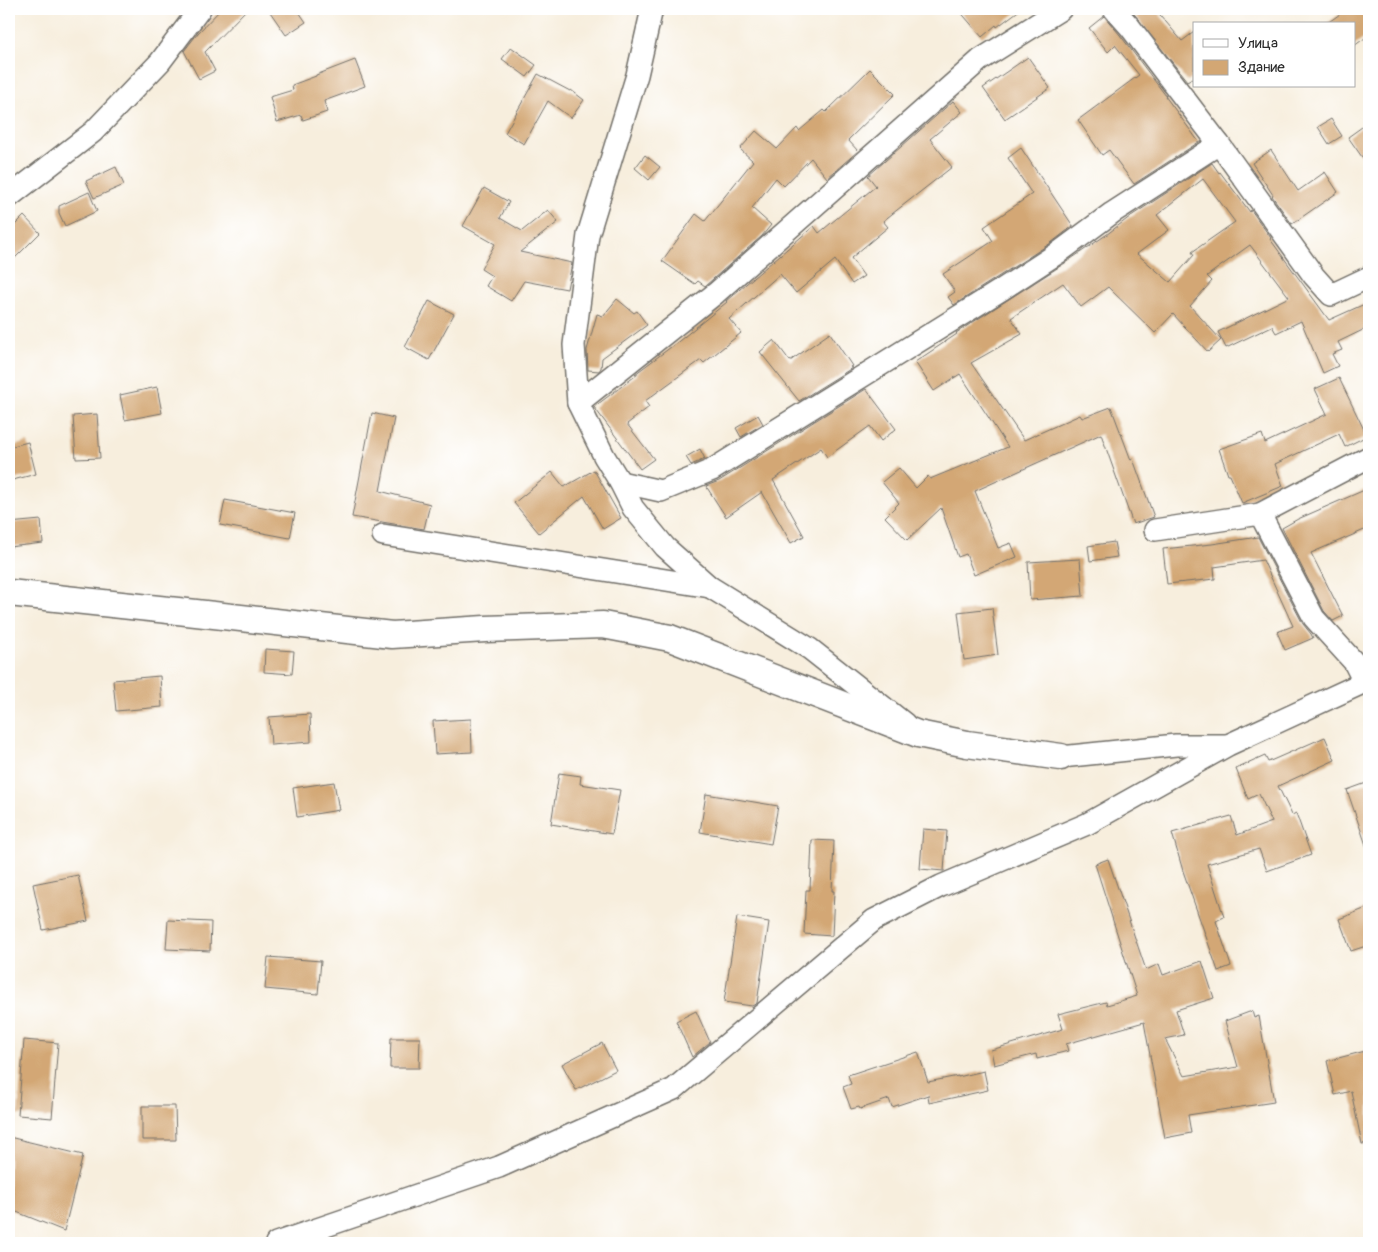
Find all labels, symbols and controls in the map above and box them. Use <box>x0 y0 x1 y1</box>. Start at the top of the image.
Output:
legend <box>1193 22 1356 88</box>
text: Улица <box>1238 34 1278 53</box>
text: Здание <box>1238 58 1285 77</box>

